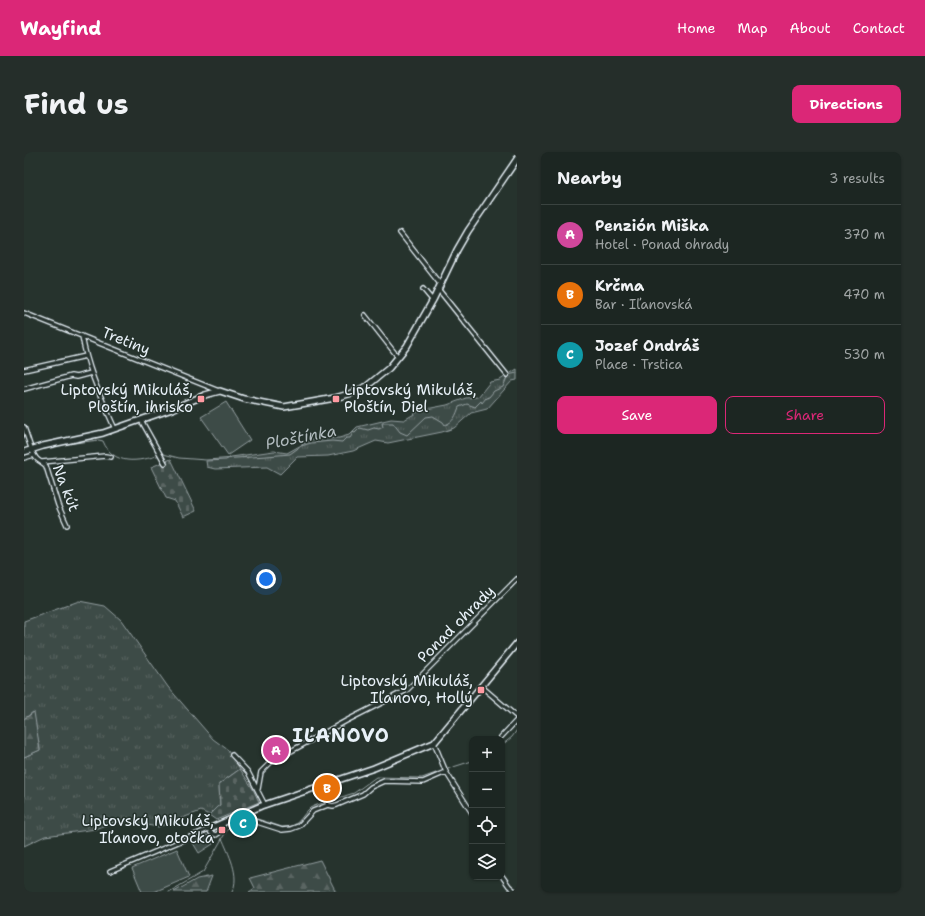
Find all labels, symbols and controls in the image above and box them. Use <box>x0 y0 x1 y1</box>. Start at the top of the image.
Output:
text: Wayfind <box>20 16 101 41</box>
text: Home <box>677 19 716 37</box>
text: Map <box>738 19 768 37</box>
text: About <box>790 19 831 37</box>
text: Contact <box>853 19 905 37</box>
text: Find us <box>24 85 129 123</box>
button: Directions <box>792 85 901 123</box>
text: Nearby <box>557 167 622 189</box>
text: 3 results <box>829 170 885 187</box>
text: Penzión Miška <box>595 216 709 236</box>
text: A <box>565 226 575 243</box>
text: 370 m <box>843 226 885 243</box>
text: Hotel · Ponad ohrady <box>595 236 729 253</box>
text: Krčma <box>595 276 644 296</box>
text: B <box>566 286 574 303</box>
text: 470 m <box>843 286 885 303</box>
text: Bar · Iľanovská <box>595 296 692 313</box>
street label: Tretiny <box>99 322 153 360</box>
text: Jozef Ondráš <box>595 336 700 356</box>
text: C <box>566 346 574 363</box>
text: 530 m <box>844 346 885 363</box>
text: Place · Trstica <box>595 356 683 373</box>
place label: Liptovský Mikuláš, Ploštín, ihrisko <box>61 380 193 417</box>
place label: Liptovský Mikuláš, Ploštín, Diel <box>344 380 476 417</box>
marker: Liptovský Mikuláš, Ploštín, ihrisko <box>196 394 206 404</box>
marker: Liptovský Mikuláš, Ploštín, Diel <box>331 394 341 404</box>
button: Save <box>557 396 717 434</box>
button: Share <box>725 396 885 434</box>
water label: Ploštínka <box>264 420 338 454</box>
street label: Na kút <box>48 462 84 514</box>
your location <box>256 569 276 589</box>
street label: Ponad ohrady <box>413 581 499 667</box>
place label: Liptovský Mikuláš, Iľanovo, Hollý <box>341 671 473 708</box>
marker: Liptovský Mikuláš, Iľanovo, Hollý <box>476 685 486 695</box>
district label: IĽANOVO <box>292 723 390 748</box>
pin: A <box>263 735 289 765</box>
map controls <box>469 736 505 880</box>
button: + <box>469 736 505 772</box>
button: − <box>469 772 505 808</box>
pin: B <box>314 773 340 803</box>
pin: C <box>230 808 256 838</box>
button: locate <box>469 808 505 844</box>
place label: Liptovský Mikuláš, Iľanovo, otočka <box>82 811 215 848</box>
marker: Liptovský Mikuláš, Iľanovo, otočka <box>217 825 227 835</box>
button: layers <box>469 844 505 880</box>

